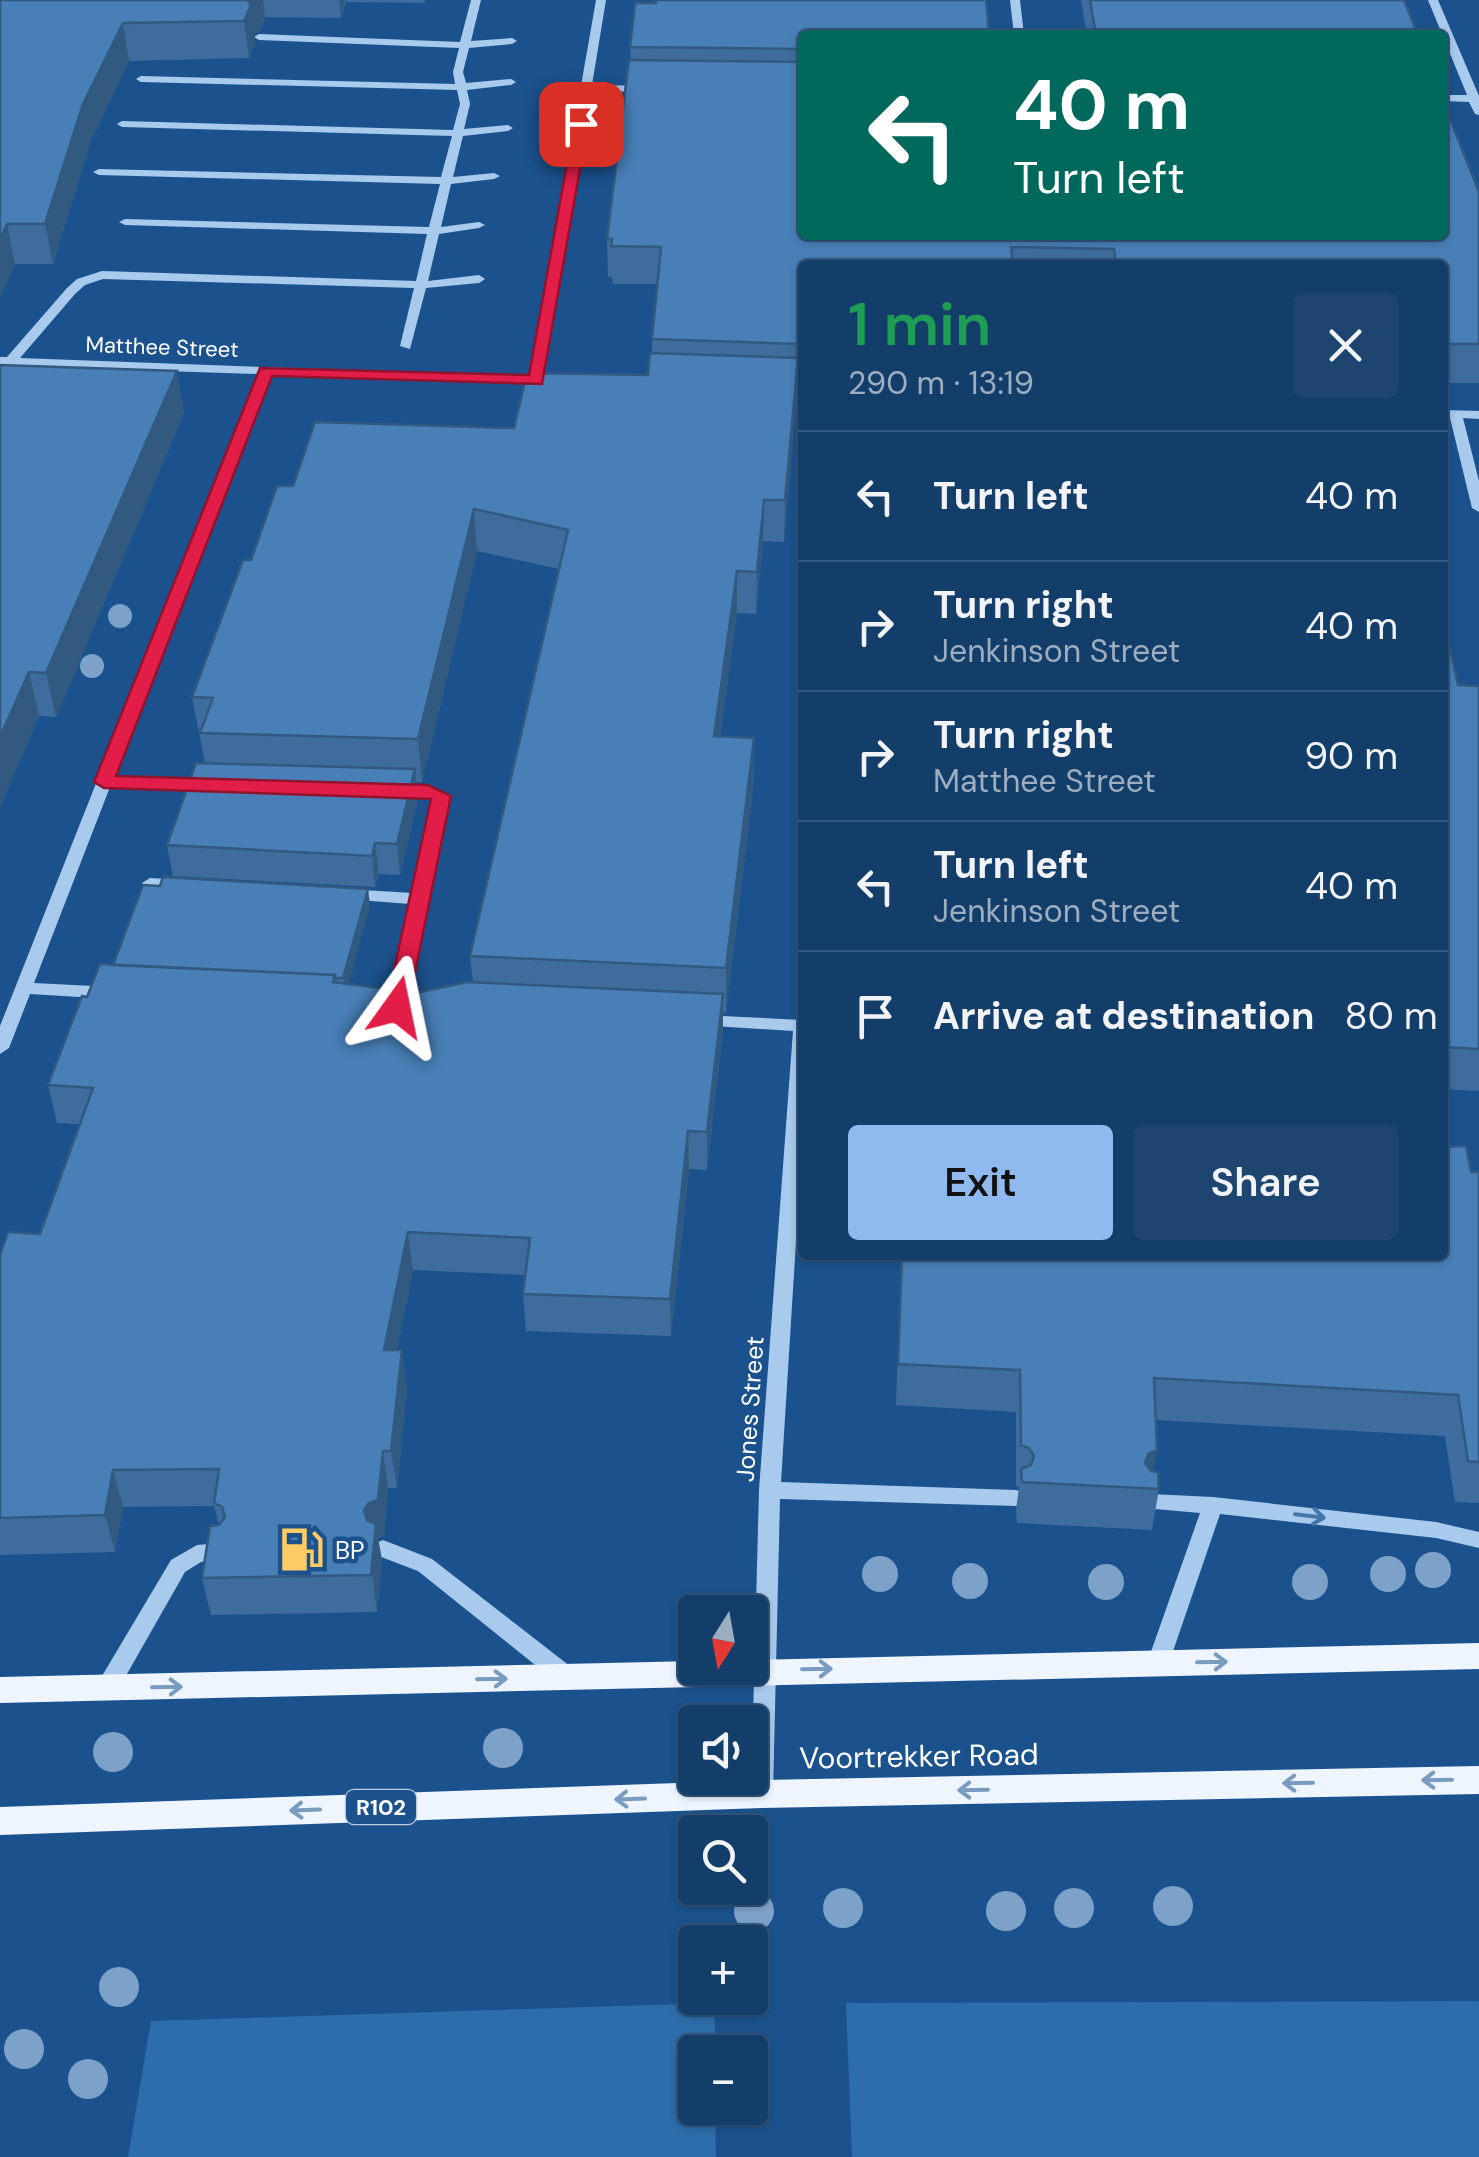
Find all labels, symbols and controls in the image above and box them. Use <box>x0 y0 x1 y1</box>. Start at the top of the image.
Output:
text: 40 m <box>1013 60 1190 151</box>
icon: left <box>848 70 978 200</box>
pin <box>539 82 624 167</box>
icon: arrive <box>554 97 609 152</box>
text: Turn left <box>1013 148 1185 207</box>
text: 1 min <box>848 285 991 364</box>
button: close <box>1293 293 1398 398</box>
street label: Matthee Street <box>85 330 239 364</box>
text: 290 m · 13:19 <box>848 362 1034 404</box>
icon: left <box>848 469 903 524</box>
text: Turn left <box>933 471 1089 521</box>
text: 40 m <box>1305 471 1398 521</box>
text: Turn right <box>933 580 1114 630</box>
icon: right <box>848 599 903 654</box>
text: 40 m <box>1305 601 1398 651</box>
text: Jenkinson Street <box>933 630 1180 672</box>
text: Turn right <box>933 710 1114 760</box>
icon: right <box>848 729 903 784</box>
text: 90 m <box>1304 731 1398 781</box>
text: Matthee Street <box>933 760 1156 802</box>
text: Turn left <box>933 840 1089 890</box>
icon: left <box>848 859 903 914</box>
text: 40 m <box>1305 861 1398 911</box>
text: Jenkinson Street <box>933 890 1180 932</box>
position arrow <box>345 955 449 1059</box>
icon: arrive <box>848 989 903 1044</box>
text: Arrive at destination <box>933 991 1315 1041</box>
text: 80 m <box>1345 991 1438 1041</box>
button: Exit <box>848 1125 1113 1240</box>
button: Share <box>1133 1125 1398 1240</box>
street label: Jones Street <box>728 1335 772 1483</box>
one-way arrow <box>1293 1507 1325 1526</box>
fuel station icon: BP <box>278 1526 326 1574</box>
place label: BP <box>335 1534 365 1567</box>
north arrow <box>678 1595 768 1685</box>
map controls <box>678 1595 768 2125</box>
one-way arrow <box>1196 1652 1228 1672</box>
one-way arrow <box>800 1660 833 1678</box>
one-way arrow <box>476 1669 508 1688</box>
one-way arrow <box>151 1677 183 1696</box>
button: sound <box>678 1705 768 1795</box>
street label: Voortrekker Road <box>799 1734 1039 1778</box>
one-way arrow <box>1422 1771 1454 1790</box>
one-way arrow <box>1282 1774 1314 1793</box>
one-way arrow <box>957 1780 989 1799</box>
one-way arrow <box>614 1789 646 1808</box>
road number: R102 <box>346 1790 416 1824</box>
one-way arrow <box>289 1801 321 1820</box>
button: search <box>678 1815 768 1905</box>
button: + <box>678 1925 768 2015</box>
button: − <box>678 2035 768 2125</box>

